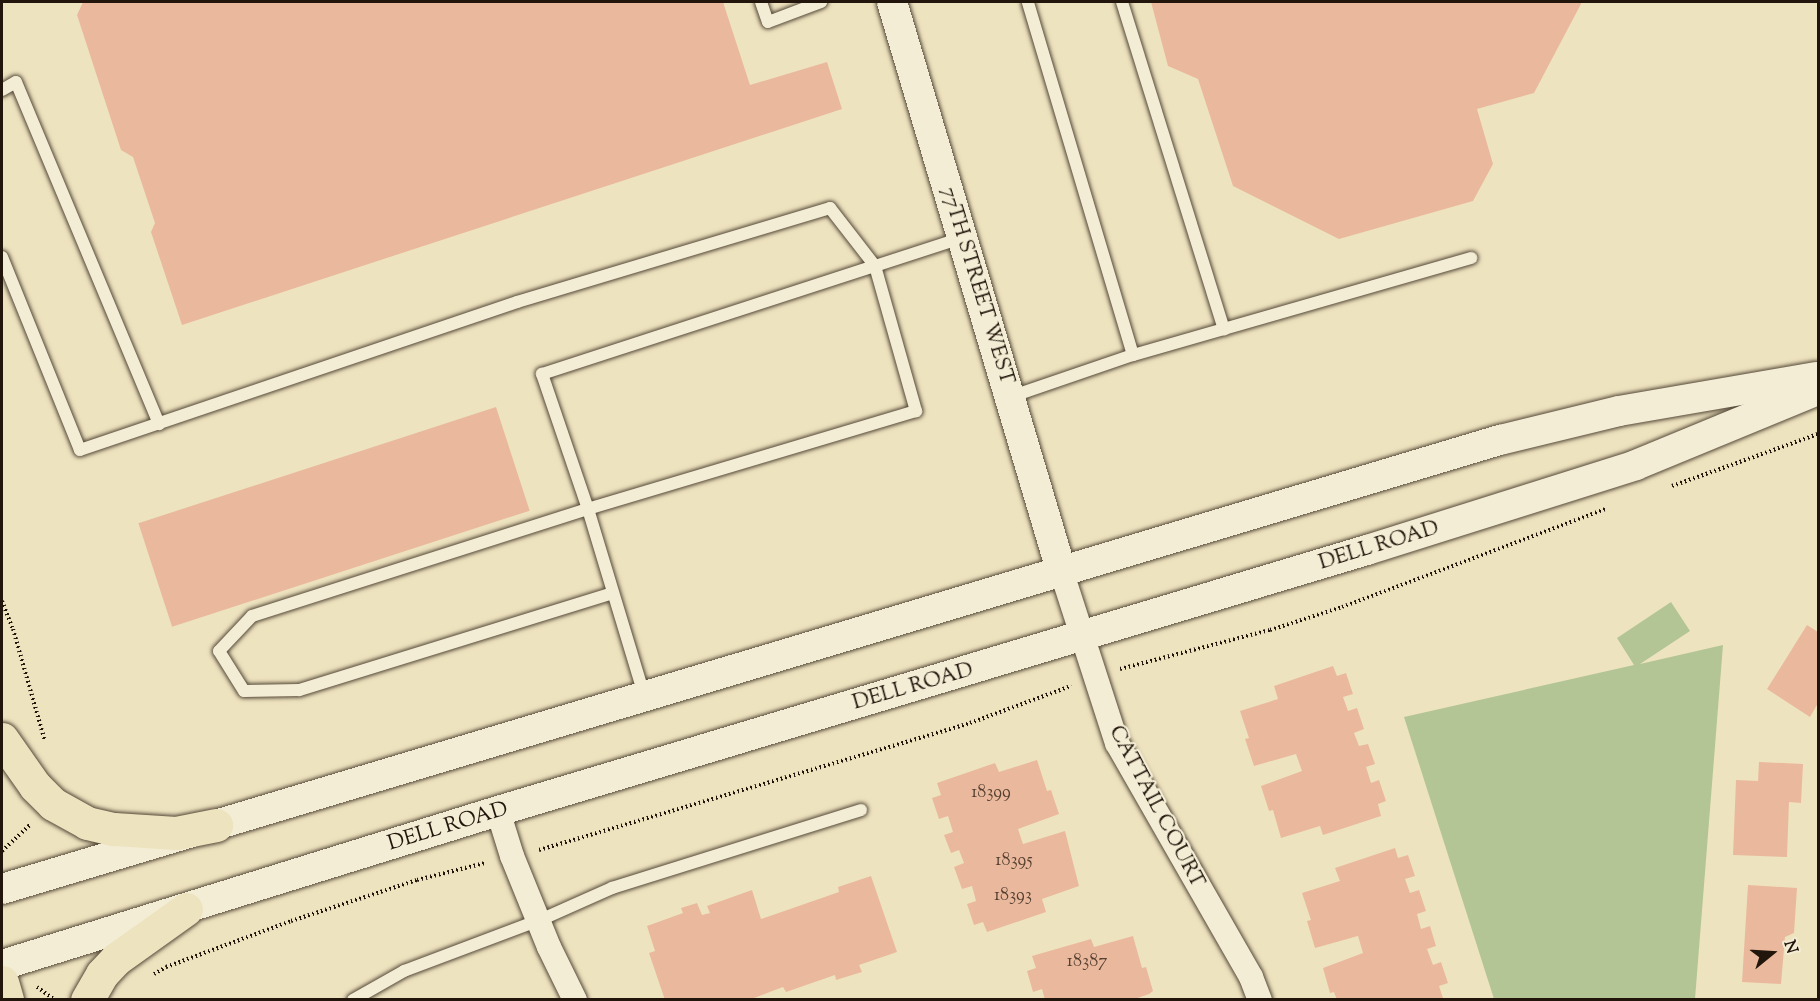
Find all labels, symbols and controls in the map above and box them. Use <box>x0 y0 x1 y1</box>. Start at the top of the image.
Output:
street label: 77TH STREET WEST <box>935 184 1019 388</box>
street label: DELL ROAD <box>1316 516 1442 576</box>
street label: DELL ROAD <box>850 658 976 716</box>
street label: CATTAIL COURT <box>1103 722 1209 892</box>
house number: 18399 <box>971 782 1011 804</box>
street label: DELL ROAD <box>385 797 511 857</box>
house number: 18395 <box>995 850 1033 872</box>
house number: 18393 <box>994 885 1032 907</box>
north arrow <box>1742 923 1802 983</box>
text: N <box>1777 938 1803 957</box>
house number: 18387 <box>1067 951 1107 973</box>

